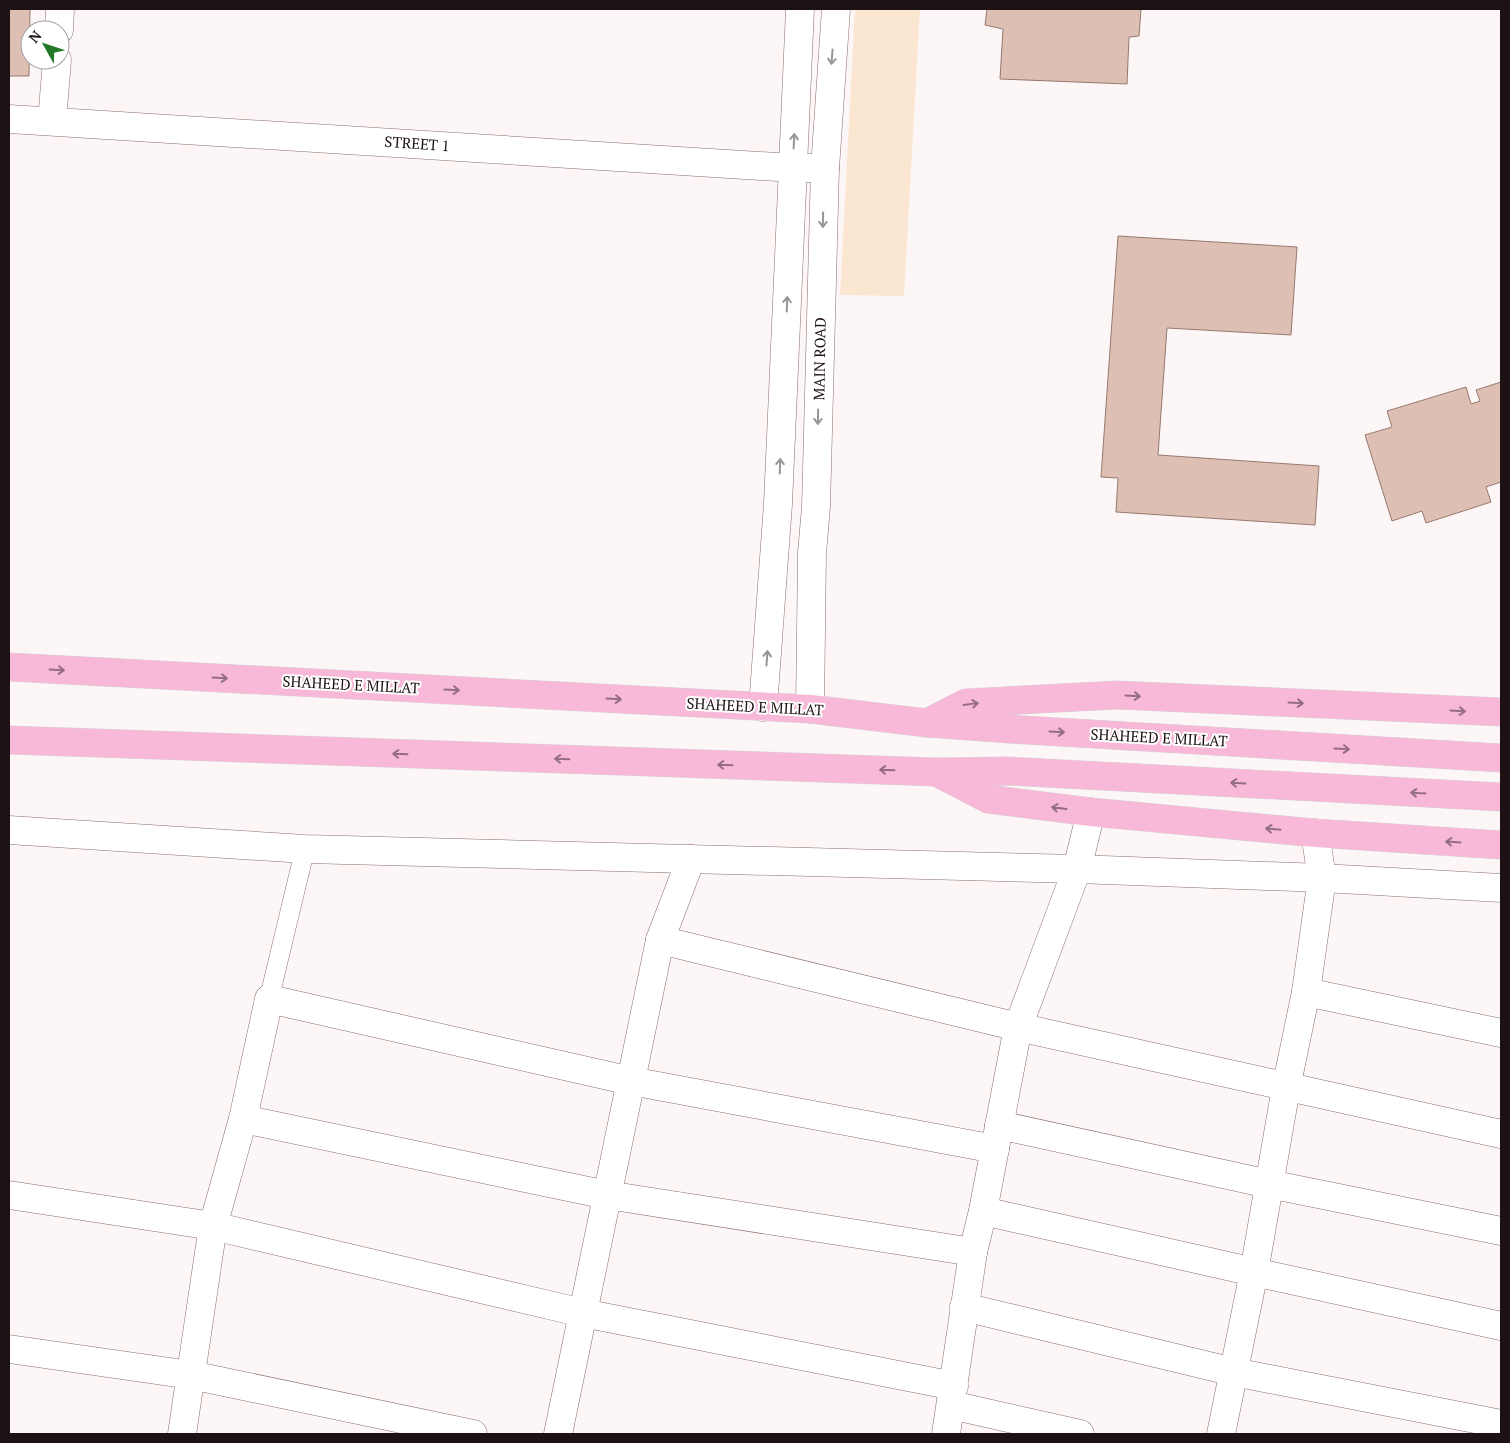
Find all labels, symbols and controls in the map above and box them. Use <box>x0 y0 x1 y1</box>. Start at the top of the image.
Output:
north arrow <box>20 20 70 70</box>
text: N <box>24 26 46 46</box>
one-way arrow <box>828 49 837 65</box>
street label: STREET 1 <box>384 131 450 155</box>
one-way arrow <box>789 134 799 150</box>
one-way arrow <box>818 211 828 227</box>
one-way arrow <box>782 296 792 312</box>
street label: MAIN ROAD <box>808 317 830 401</box>
one-way arrow <box>814 409 823 425</box>
one-way arrow <box>775 458 785 474</box>
one-way arrow <box>762 650 771 666</box>
one-way arrow <box>49 665 65 674</box>
street label: SHAHEED E MILLAT <box>282 670 420 698</box>
one-way arrow <box>211 674 227 683</box>
one-way arrow <box>444 686 460 695</box>
one-way arrow <box>1125 691 1141 700</box>
street label: SHAHEED E MILLAT <box>686 692 824 720</box>
one-way arrow <box>606 694 622 703</box>
one-way arrow <box>963 698 979 708</box>
one-way arrow <box>1287 698 1303 708</box>
one-way arrow <box>1450 706 1466 715</box>
street label: SHAHEED E MILLAT <box>1090 723 1228 751</box>
one-way arrow <box>1049 728 1065 737</box>
one-way arrow <box>1333 744 1349 753</box>
one-way arrow <box>392 749 408 758</box>
one-way arrow <box>555 754 571 764</box>
one-way arrow <box>717 760 733 769</box>
one-way arrow <box>880 766 896 775</box>
one-way arrow <box>1230 779 1246 788</box>
one-way arrow <box>1410 788 1426 797</box>
one-way arrow <box>1051 803 1067 813</box>
one-way arrow <box>1265 824 1281 834</box>
one-way arrow <box>1445 837 1461 846</box>

